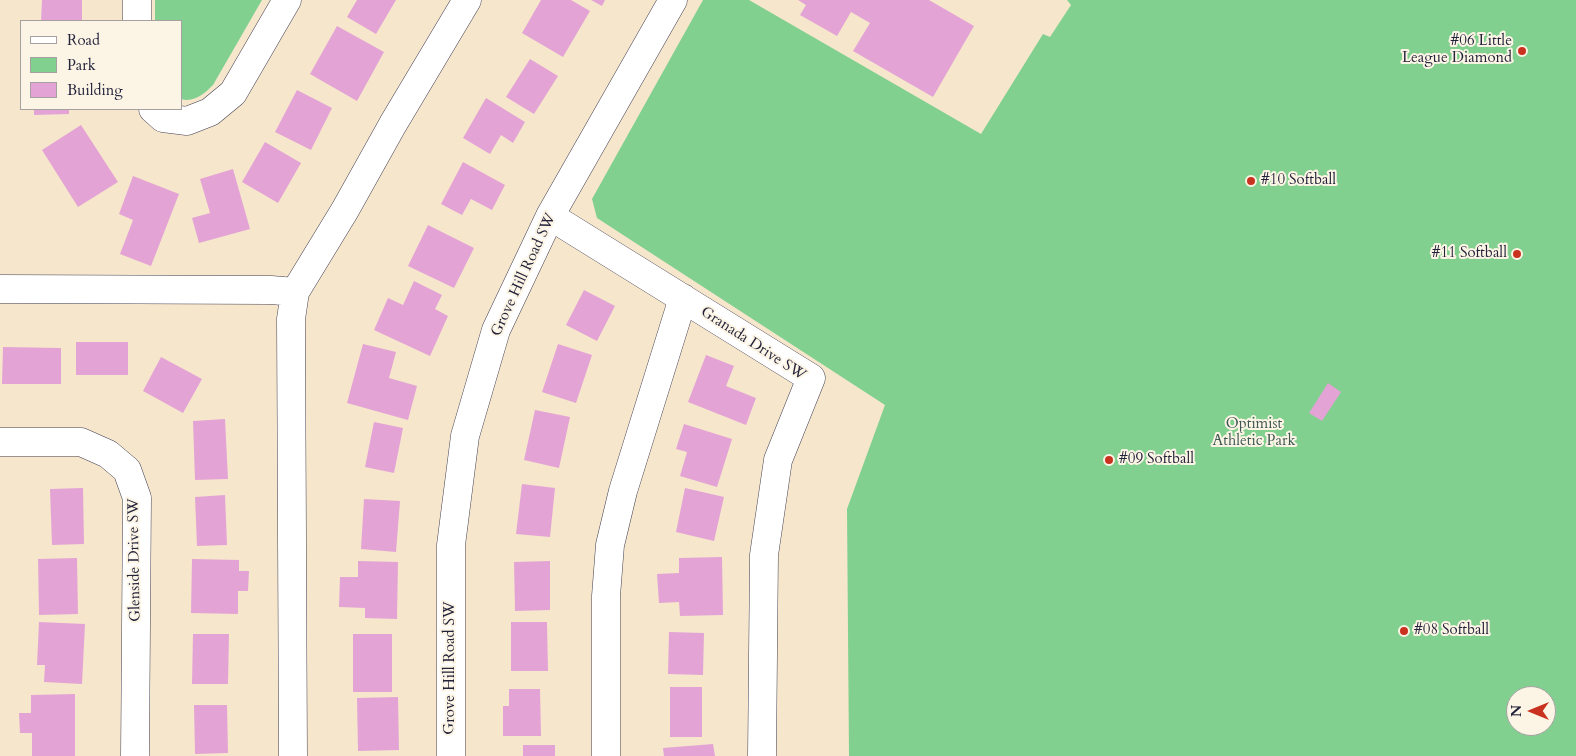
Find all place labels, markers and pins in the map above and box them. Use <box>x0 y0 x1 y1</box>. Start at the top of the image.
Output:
place label: #06 Little League Diamond <box>1402 33 1512 68</box>
marker: #06 Little League Diamond <box>1516 45 1528 57</box>
place label: #10 Softball <box>1261 172 1336 190</box>
marker: #10 Softball <box>1245 175 1257 187</box>
place label: #11 Softball <box>1432 245 1507 263</box>
marker: #11 Softball <box>1511 248 1523 260</box>
place label: #09 Softball <box>1119 451 1194 469</box>
marker: #09 Softball <box>1103 454 1115 466</box>
place label: #08 Softball <box>1414 622 1489 640</box>
marker: #08 Softball <box>1398 625 1410 637</box>

